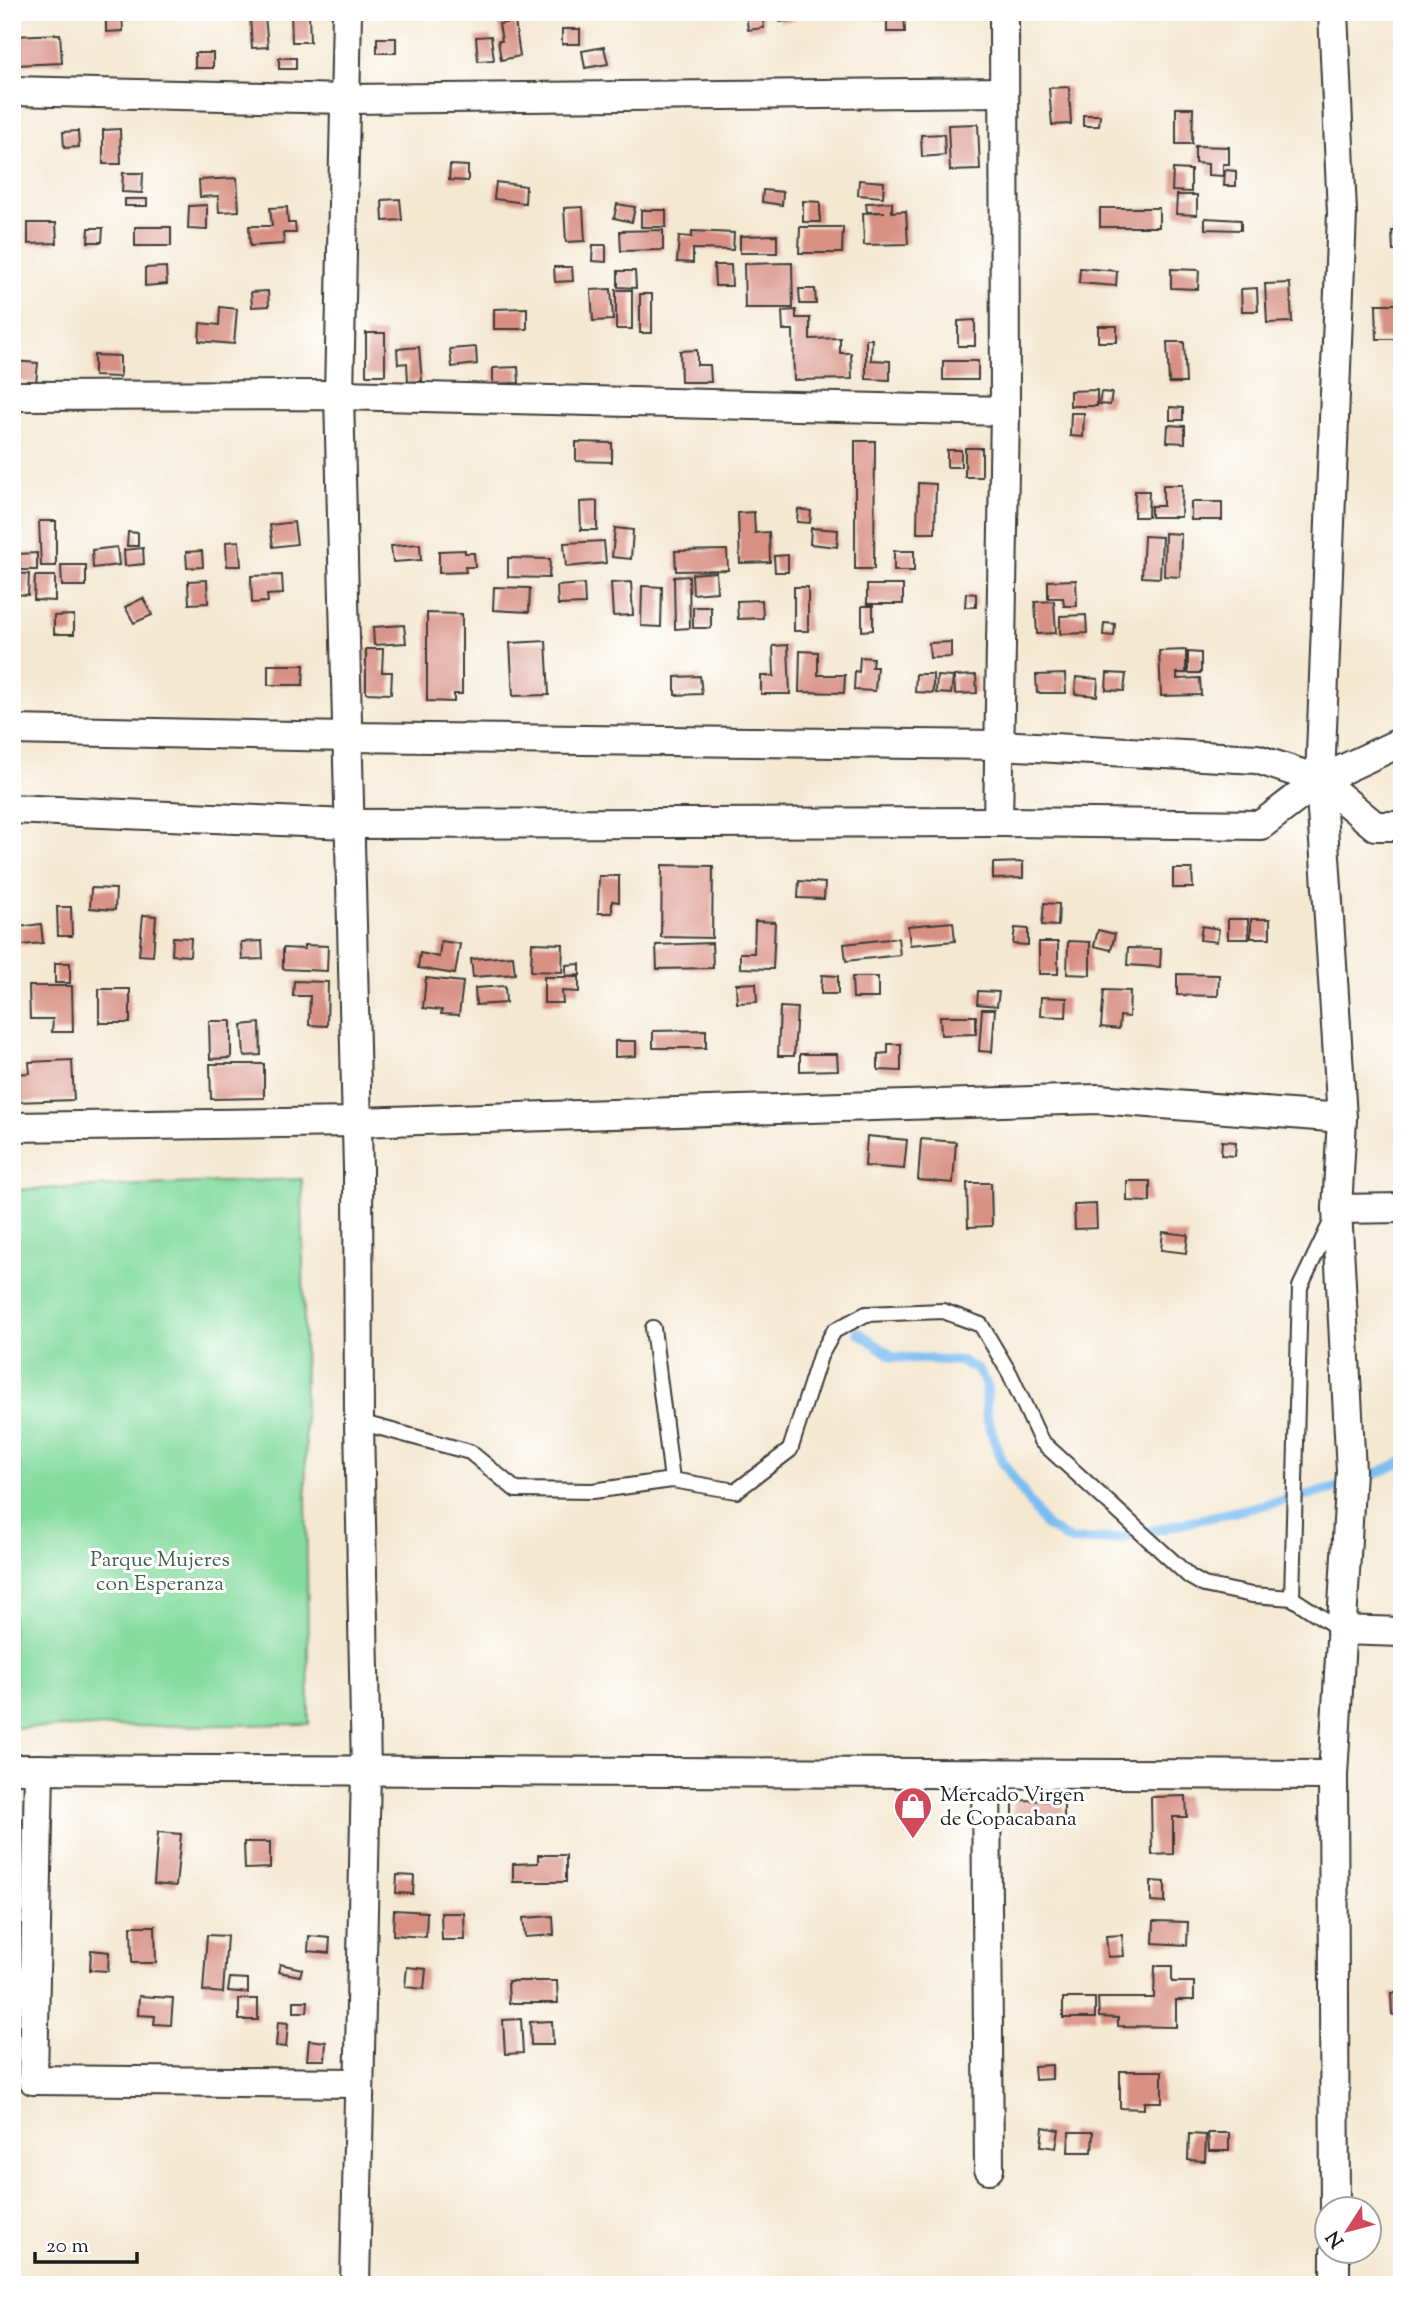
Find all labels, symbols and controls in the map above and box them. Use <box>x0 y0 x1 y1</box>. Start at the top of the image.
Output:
park label: Parque Mujeres con Esperanza <box>90 1546 230 1600</box>
place label: Mercado Virgen de Copacabana <box>940 1781 1085 1835</box>
shop icon: Mercado Virgen de Copacabana <box>892 1785 934 1840</box>
north arrow <box>1312 2196 1382 2266</box>
scale bar <box>35 2220 136 2264</box>
text: N <box>1321 2224 1352 2253</box>
text: 20 m <box>46 2232 89 2262</box>

